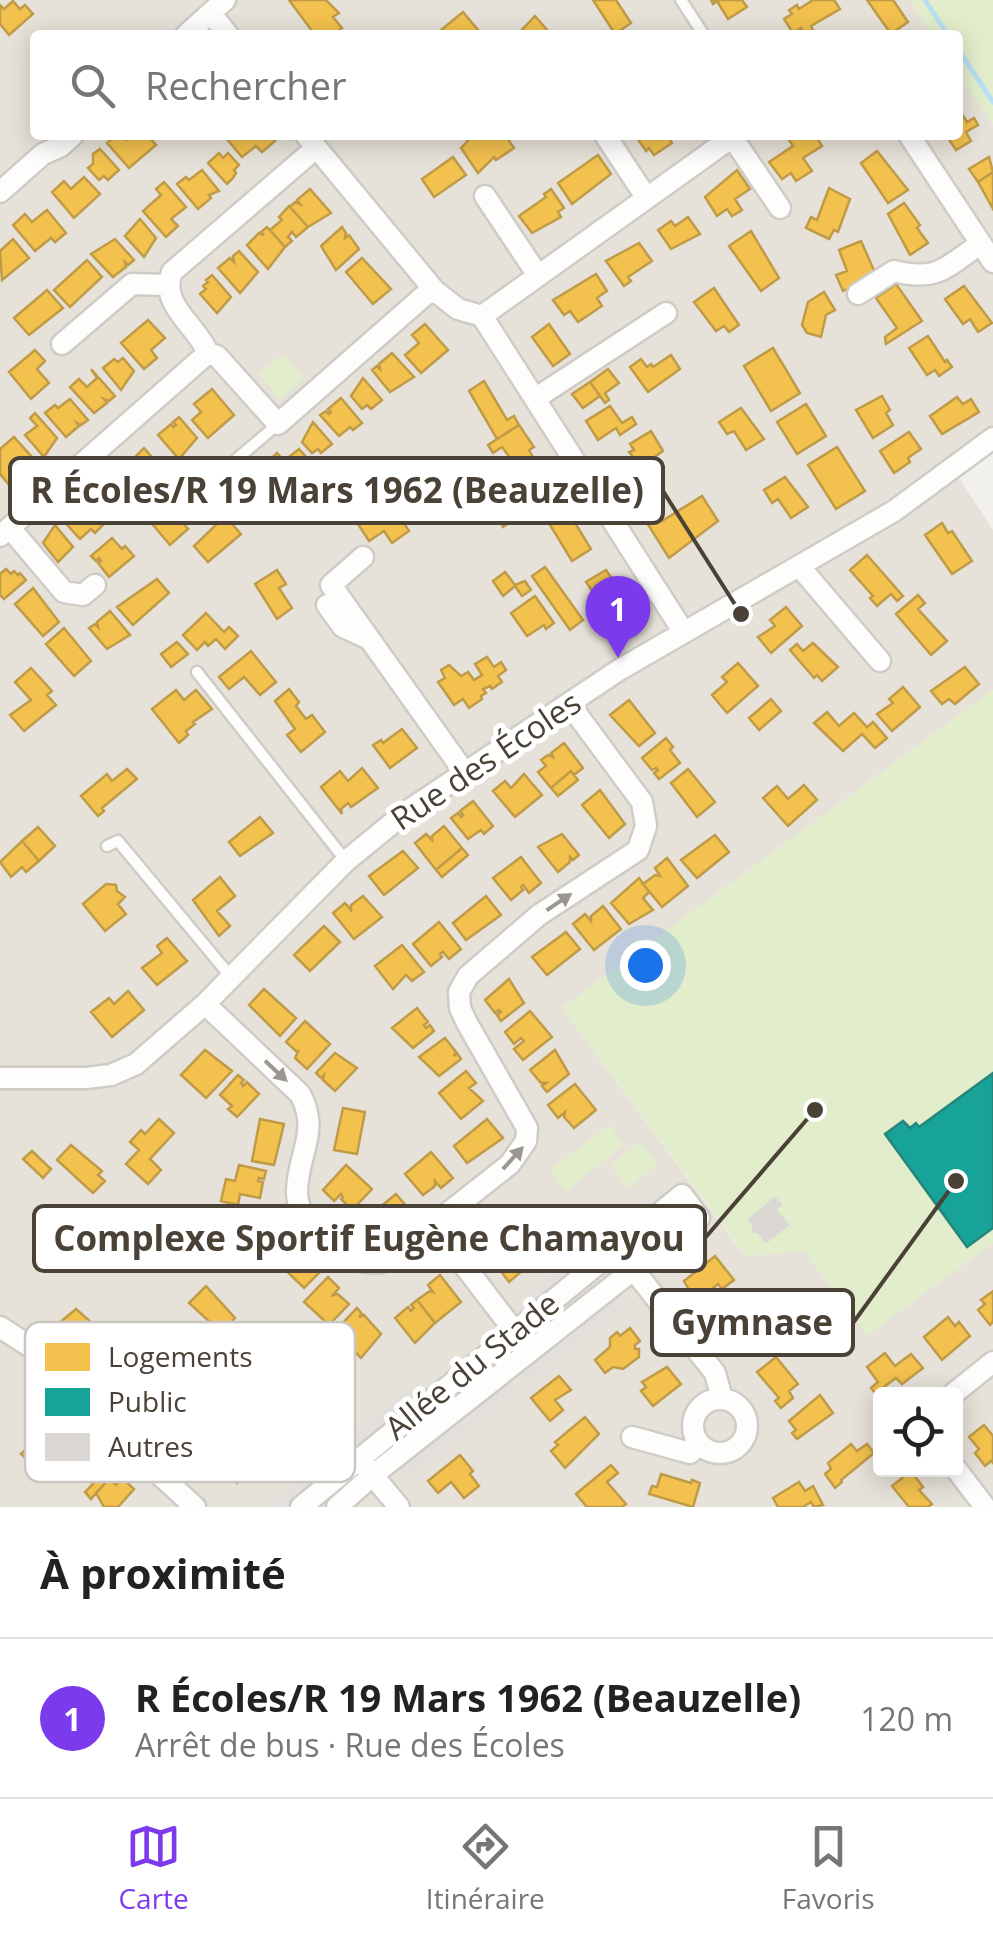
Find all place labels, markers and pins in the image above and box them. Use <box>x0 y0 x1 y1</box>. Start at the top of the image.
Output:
callout: R Écoles/R 19 Mars 1962 (Beauzelle) <box>10 458 663 523</box>
pin: 1 <box>586 576 650 658</box>
callout: Complexe Sportif Eugène Chamayou <box>34 1206 705 1271</box>
callout: Gymnase <box>652 1290 853 1355</box>

